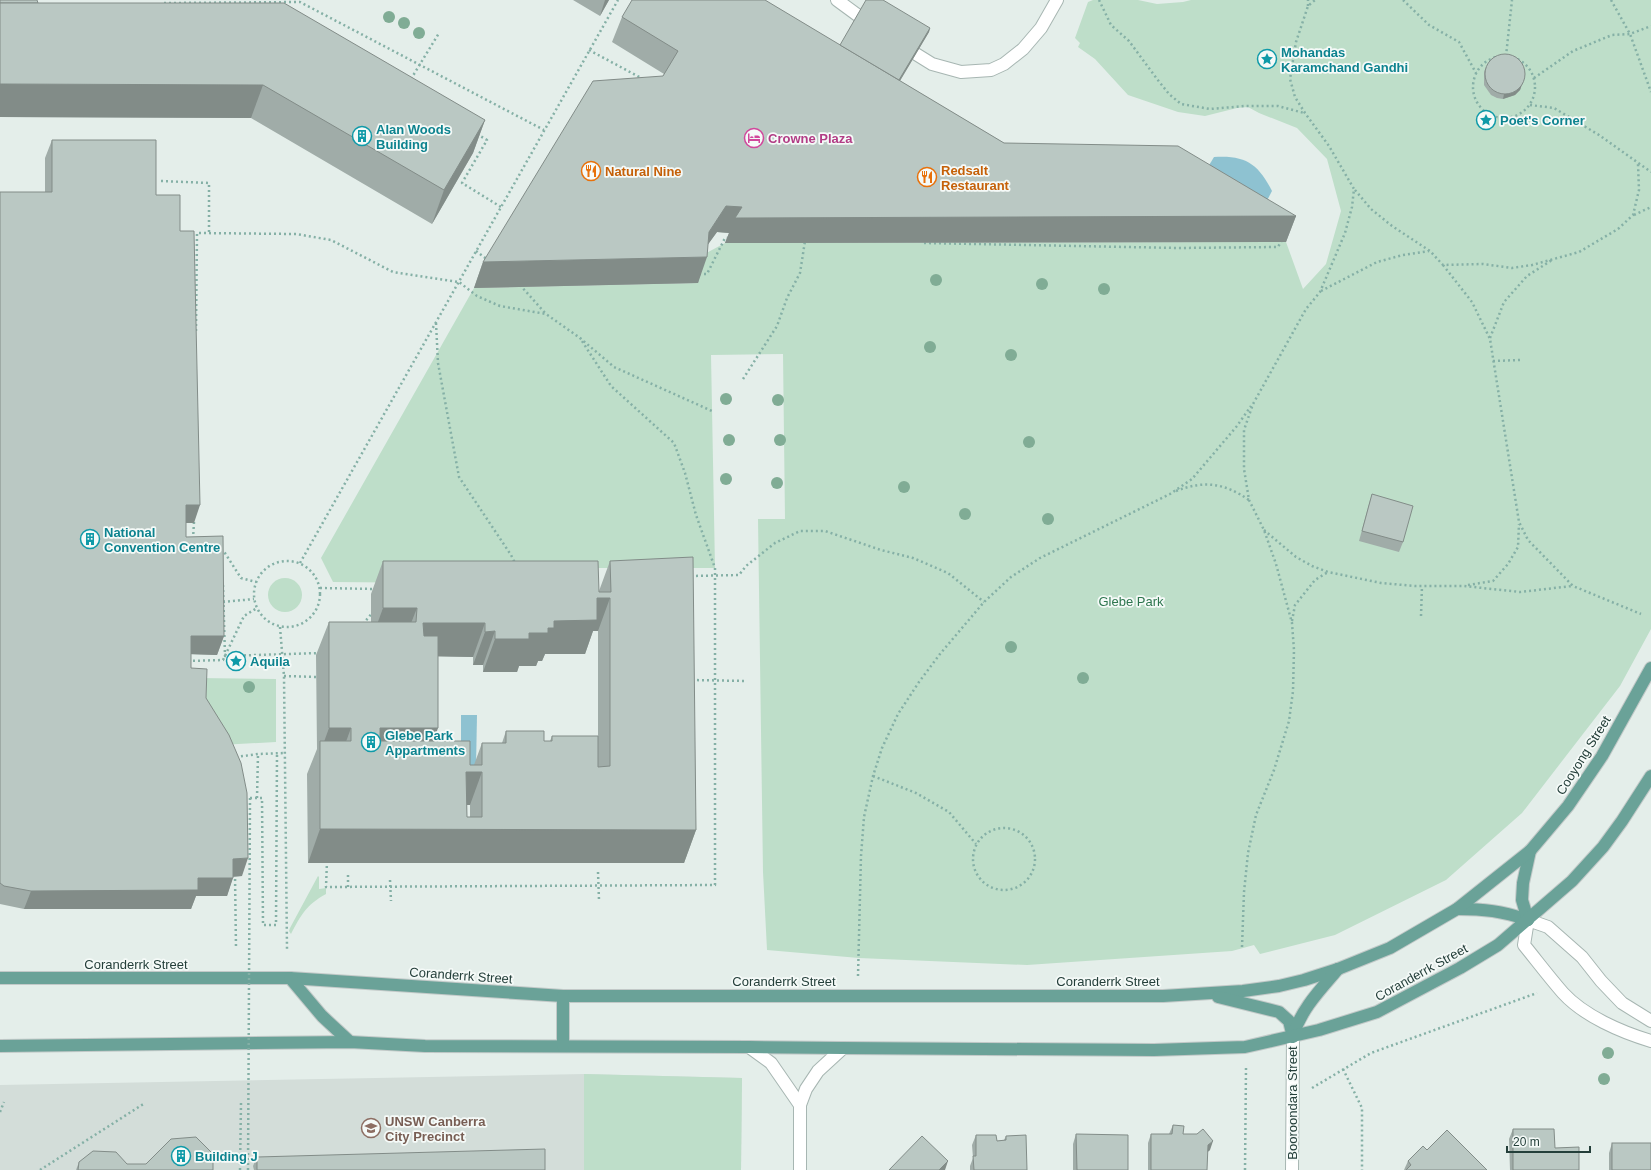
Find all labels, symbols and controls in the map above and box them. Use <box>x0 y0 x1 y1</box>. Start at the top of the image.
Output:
place label: Mohandas Karamchand Gandhi <box>1281 45 1408 75</box>
place icon: Mohandas Karamchand Gandhi <box>1256 48 1278 70</box>
place icon: Poet's Corner <box>1475 109 1497 131</box>
place label: Poet's Corner <box>1500 113 1585 128</box>
place label: Alan Woods Building <box>376 122 451 152</box>
building icon: Alan Woods Building <box>351 125 373 147</box>
hotel icon: Crowne Plaza <box>743 127 765 149</box>
place label: Crowne Plaza <box>768 131 853 146</box>
restaurant icon: Natural Nine <box>580 160 602 182</box>
place label: Redsalt Restaurant <box>941 163 1010 193</box>
place label: Natural Nine <box>605 164 682 179</box>
restaurant icon: Redsalt Restaurant <box>916 166 938 188</box>
place label: National Convention Centre <box>104 525 220 555</box>
building icon: National Convention Centre <box>79 528 101 550</box>
park label: Glebe Park <box>1098 594 1164 609</box>
place icon: Aquila <box>225 650 247 672</box>
place label: Aquila <box>250 654 290 669</box>
street label: Cooyong Street <box>1553 713 1614 798</box>
place label: Glebe Park Appartments <box>385 728 465 758</box>
building icon: Glebe Park Appartments <box>360 731 382 753</box>
street label: Coranderrk Street <box>1372 941 1470 1004</box>
street label: Coranderrk Street <box>84 957 188 972</box>
street label: Coranderrk Street <box>409 964 513 987</box>
street label: Coranderrk Street <box>732 974 836 989</box>
street label: Coranderrk Street <box>1056 974 1160 989</box>
street label: Booroondara Street <box>1285 1046 1300 1160</box>
place label: UNSW Canberra City Precinct <box>385 1114 486 1144</box>
school or university icon: UNSW Canberra City Precinct <box>360 1117 382 1139</box>
scale bar <box>1507 1128 1590 1154</box>
text: 20 m <box>1513 1135 1540 1149</box>
building icon: Building J <box>170 1145 192 1167</box>
place label: Building J <box>195 1149 258 1164</box>

